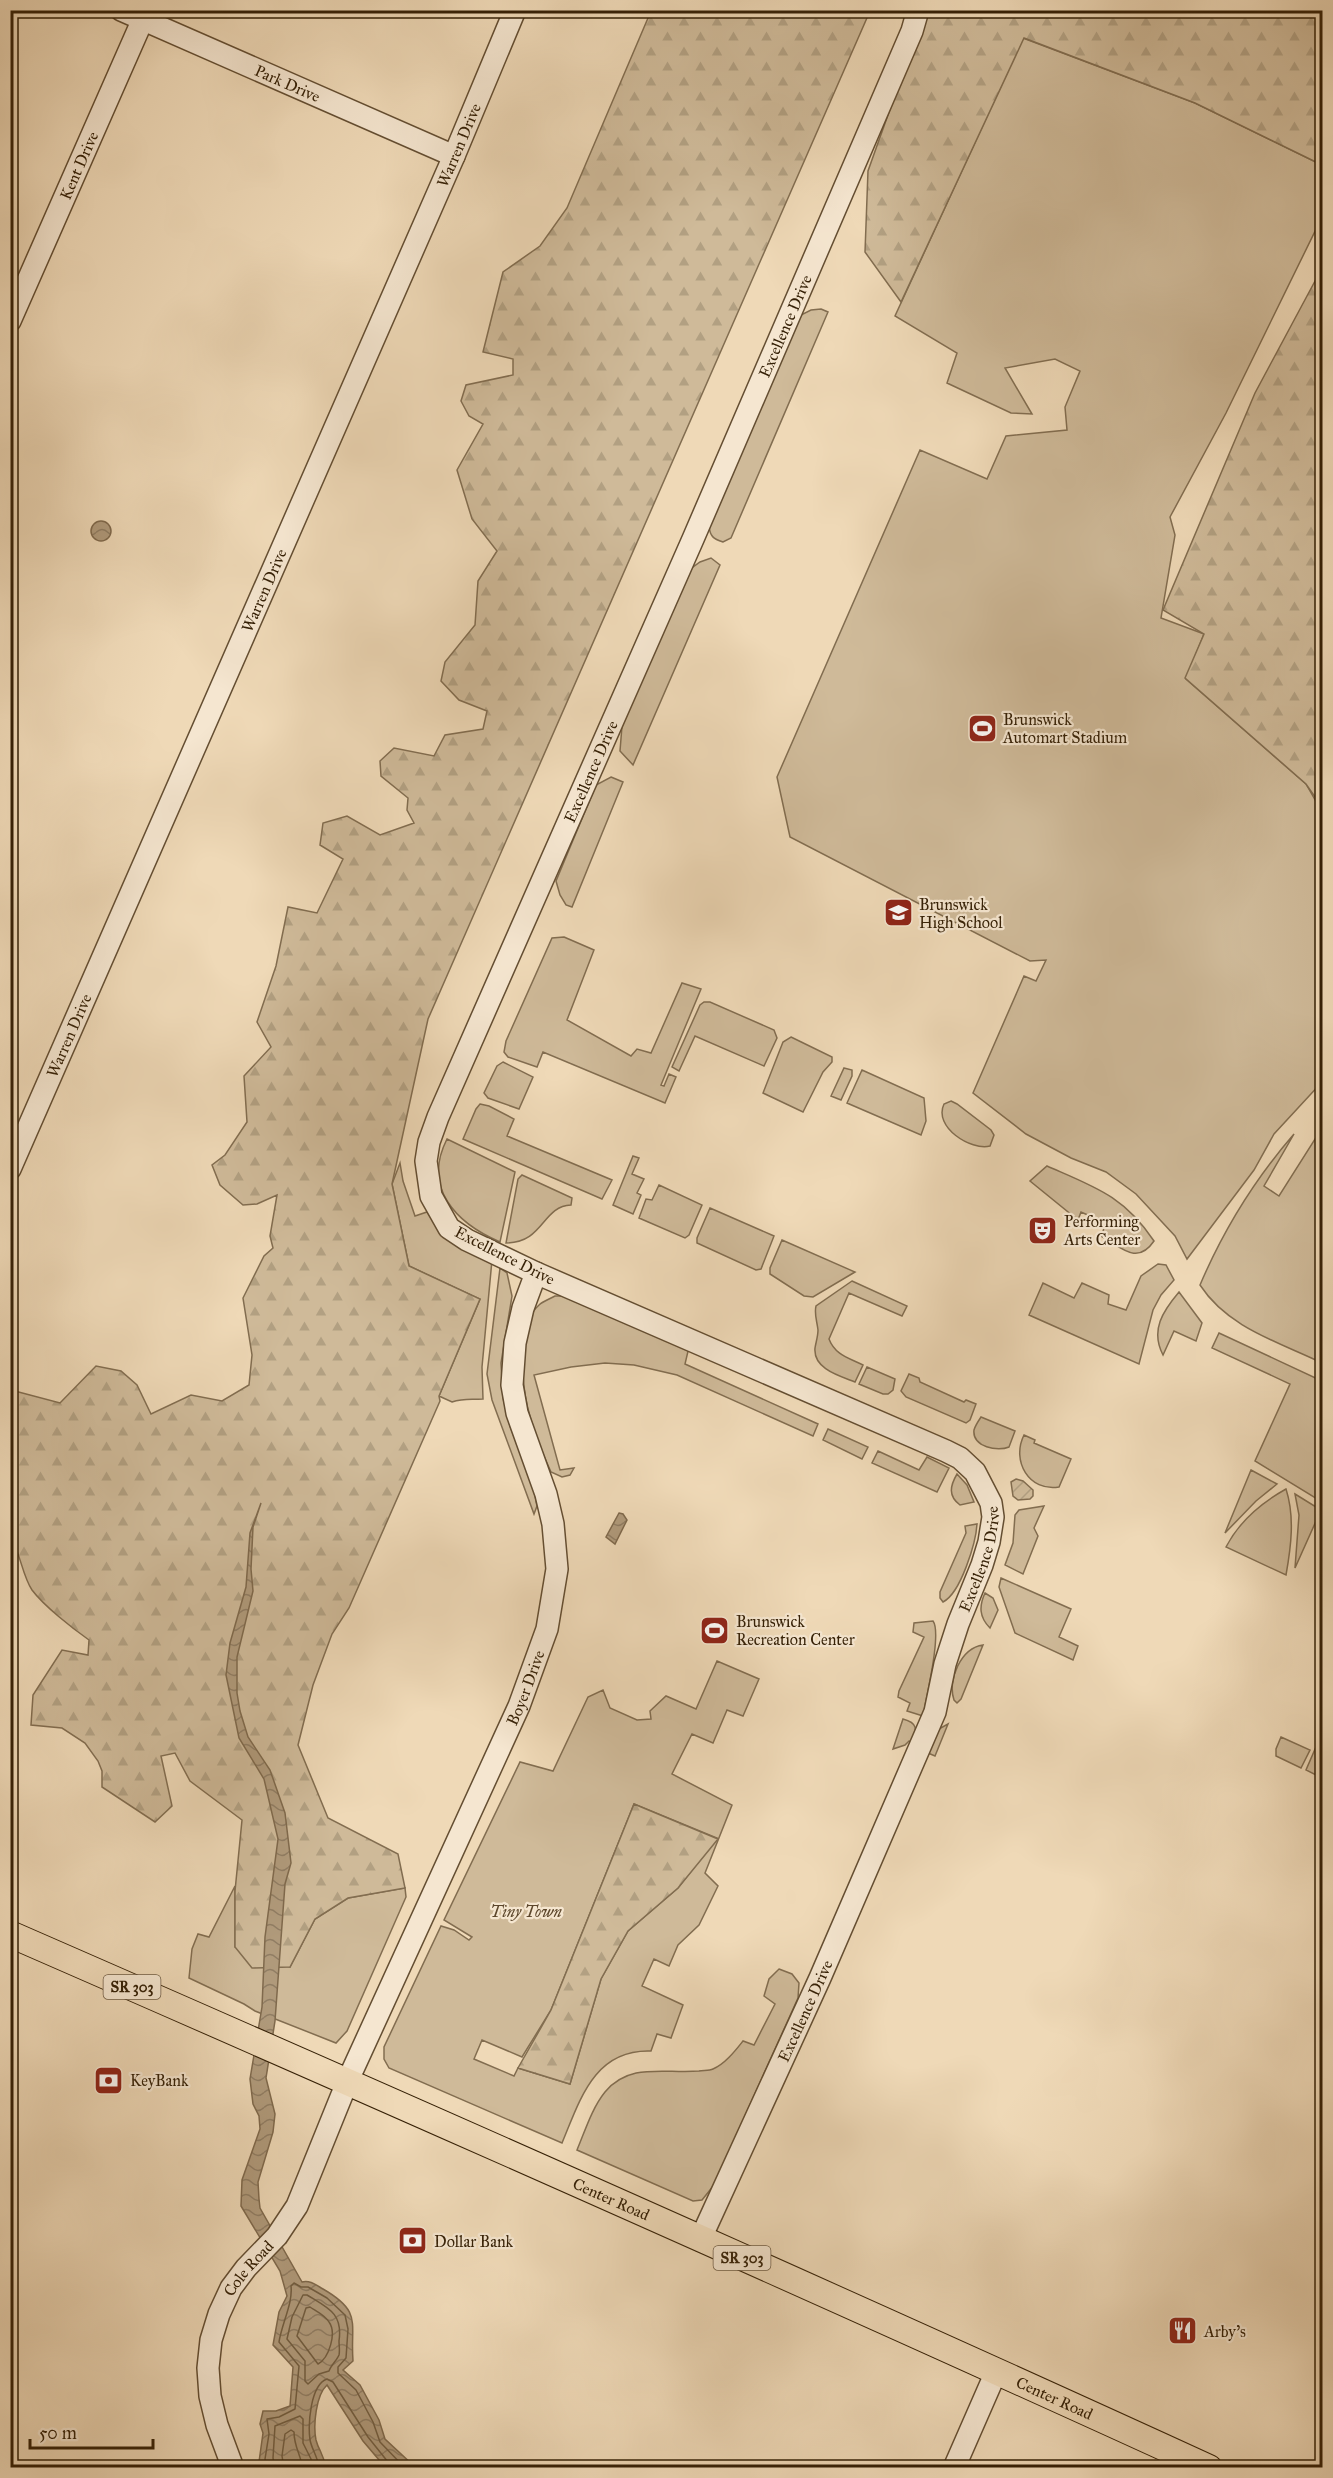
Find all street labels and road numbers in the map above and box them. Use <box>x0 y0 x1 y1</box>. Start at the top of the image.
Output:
street label: Park Drive <box>252 61 323 106</box>
street label: Warren Drive <box>433 100 485 190</box>
street label: Kent Drive <box>56 128 102 203</box>
street label: Excellence Drive <box>755 272 816 380</box>
street label: Warren Drive <box>238 546 291 635</box>
street label: Excellence Drive <box>560 717 622 826</box>
street label: Warren Drive <box>43 991 96 1080</box>
street label: Excellence Drive <box>452 1222 558 1289</box>
street label: Excellence Drive <box>955 1505 1004 1615</box>
street label: Boyer Drive <box>502 1647 549 1728</box>
street label: Excellence Drive <box>774 1957 837 2065</box>
road number: SR 303 <box>104 1975 160 1999</box>
street label: Center Road <box>570 2174 652 2225</box>
street label: Cole Road <box>220 2237 278 2299</box>
road number: SR 303 <box>714 2246 771 2270</box>
street label: Center Road <box>1013 2373 1096 2424</box>

